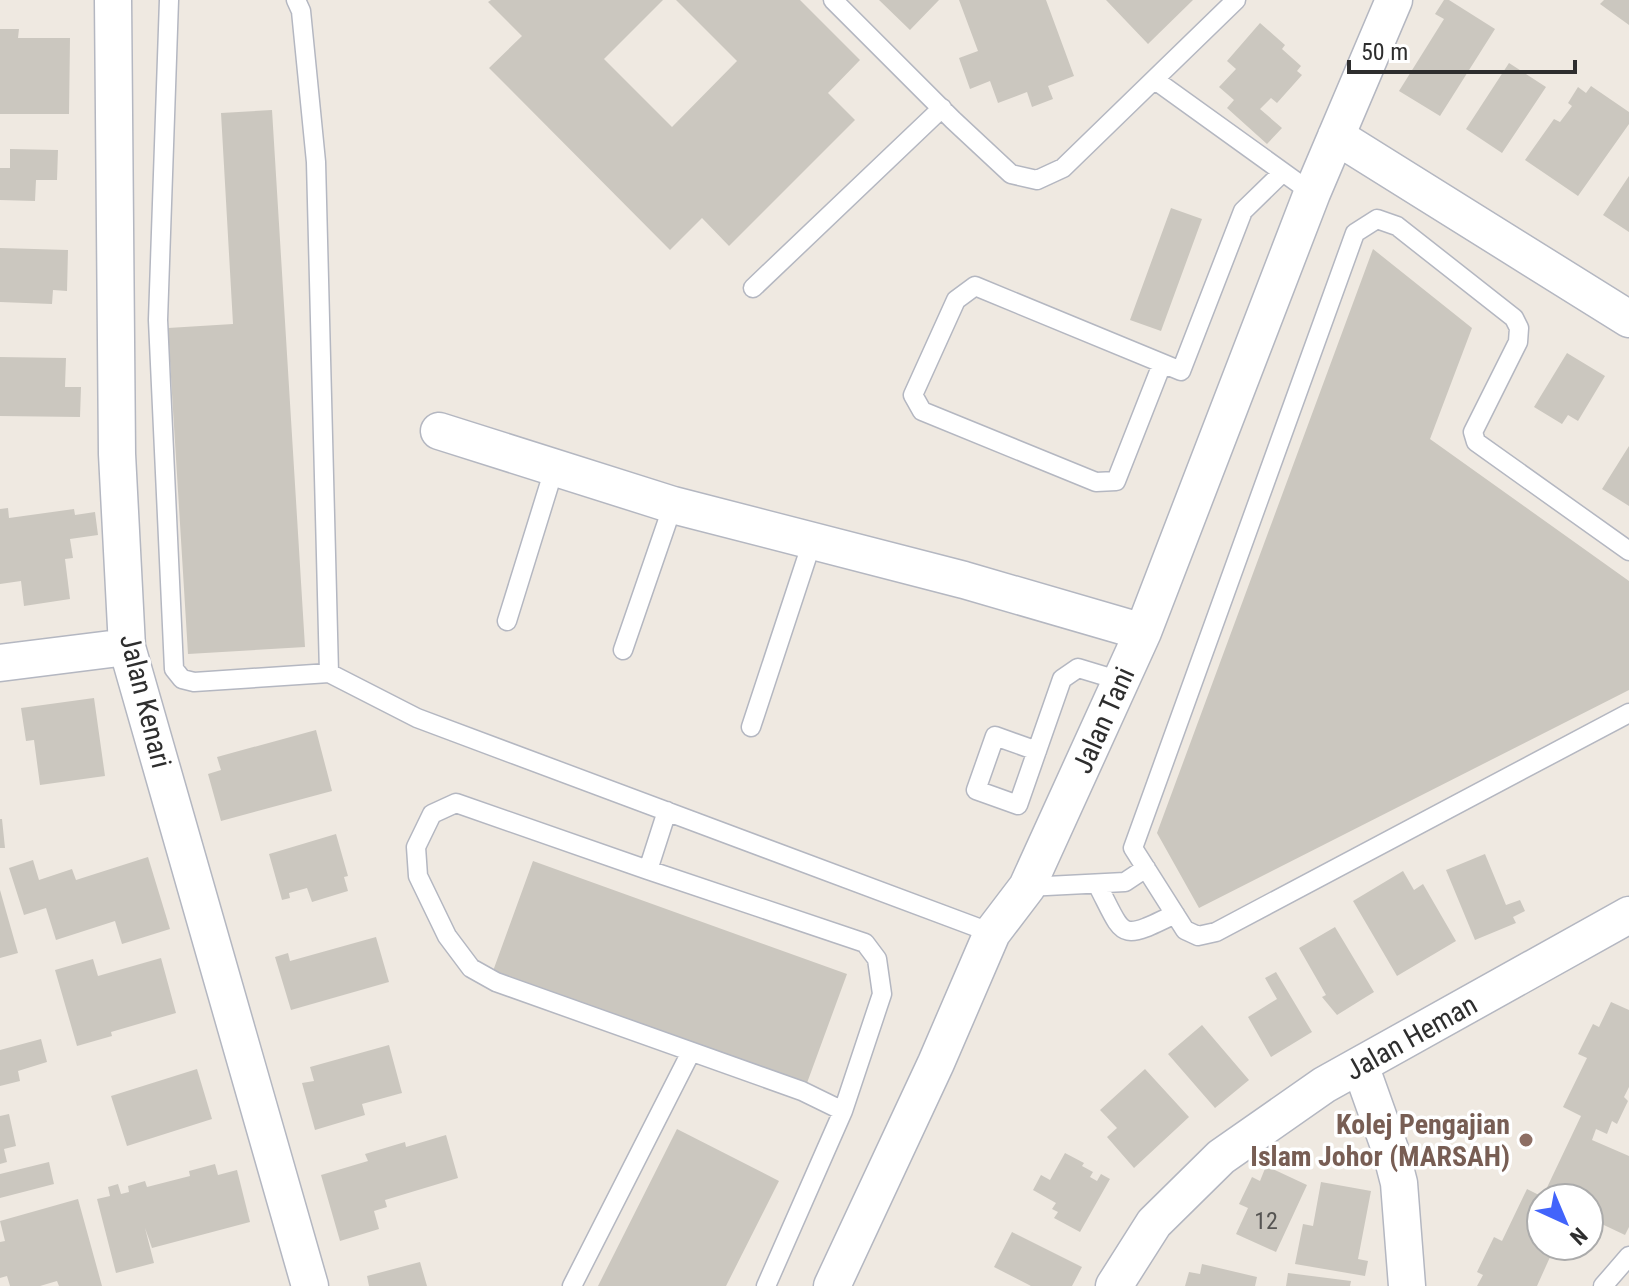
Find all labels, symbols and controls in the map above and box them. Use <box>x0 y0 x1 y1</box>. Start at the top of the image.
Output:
scale bar <box>1349 24 1575 74</box>
text: 50 m <box>1361 38 1408 66</box>
street label: Jalan Kenari <box>113 631 178 771</box>
street label: Jalan Tani <box>1065 662 1141 778</box>
street label: Jalan Heman <box>1340 988 1483 1087</box>
place label: Kolej Pengajian Islam Johor (MARSAH) <box>1250 1108 1510 1173</box>
marker: Kolej Pengajian Islam Johor (MARSAH) <box>1517 1131 1535 1149</box>
north arrow <box>1525 1182 1605 1262</box>
house number: 12 <box>1254 1207 1278 1235</box>
text: N <box>1565 1222 1592 1250</box>

